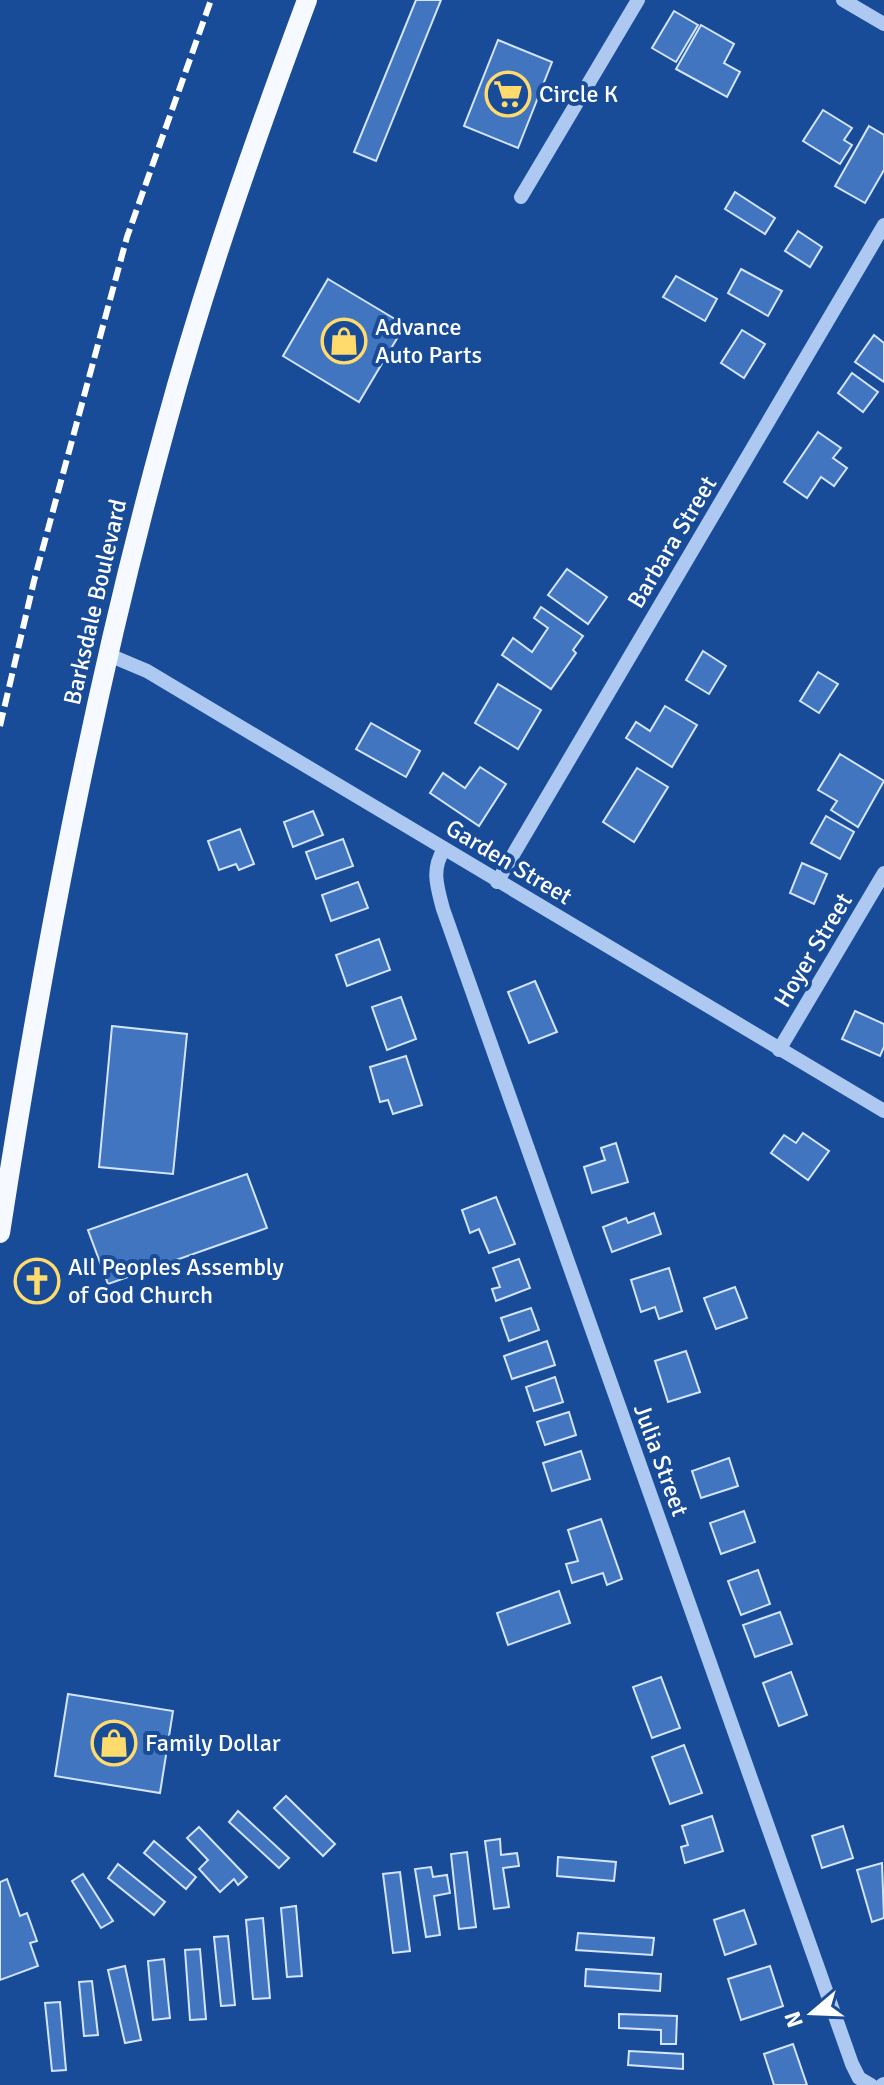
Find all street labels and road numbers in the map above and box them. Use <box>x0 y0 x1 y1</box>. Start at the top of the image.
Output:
street label: Barbara Street <box>621 470 723 614</box>
street label: Barksdale Boulevard <box>57 496 133 708</box>
street label: Garden Street <box>440 813 578 911</box>
street label: Hoyer Street <box>767 887 859 1013</box>
street label: Julia Street <box>627 1400 695 1520</box>

